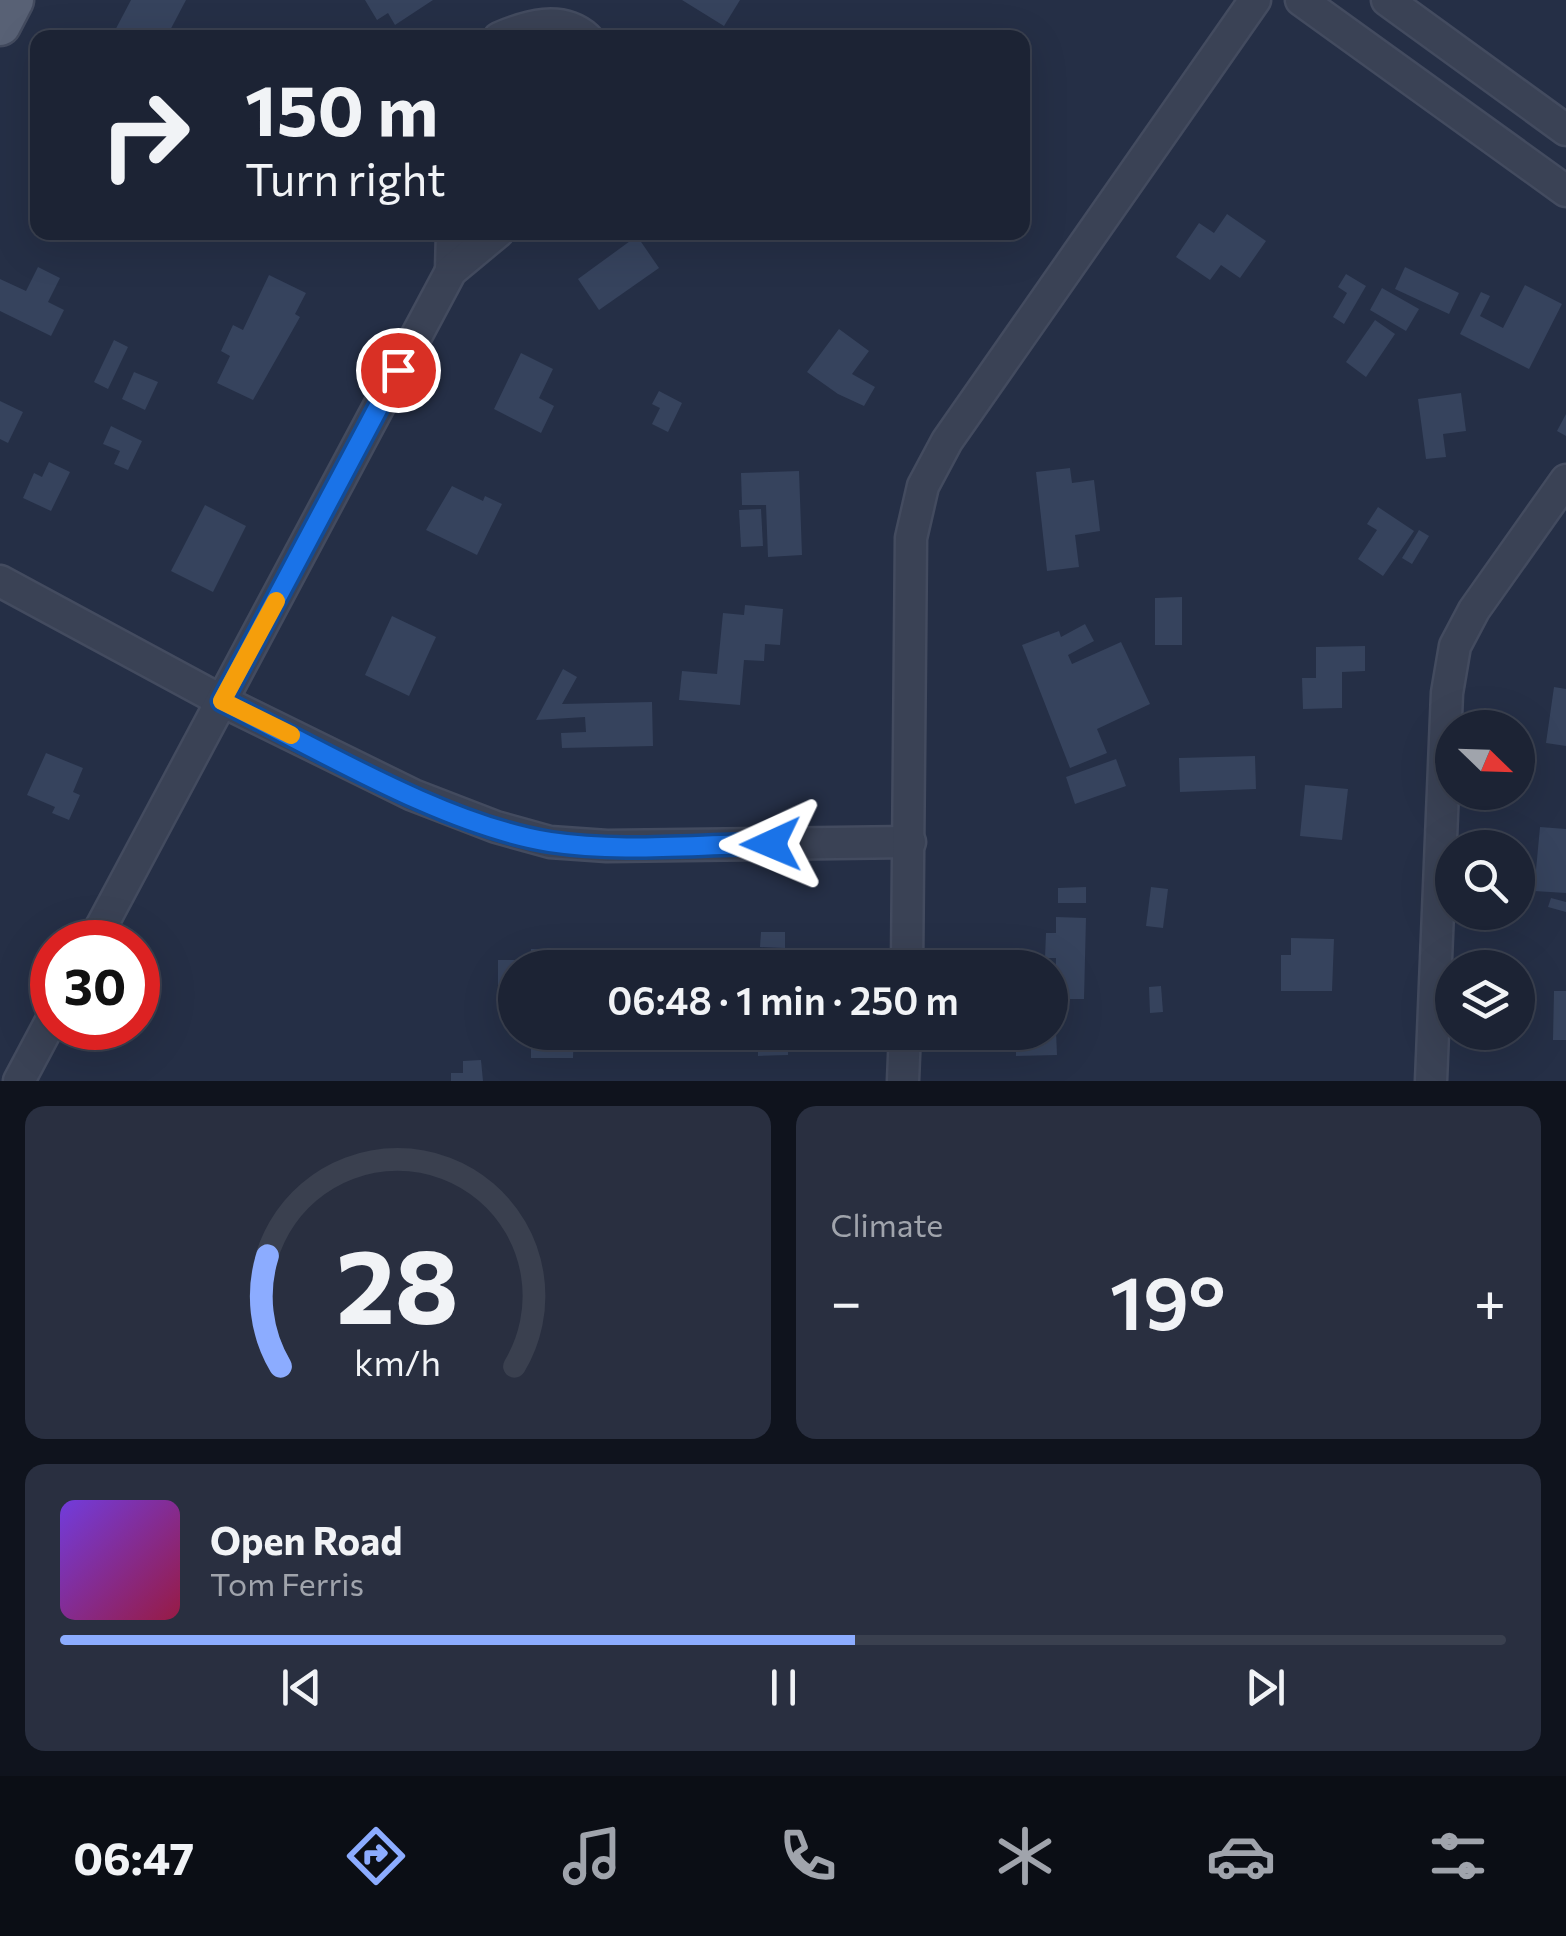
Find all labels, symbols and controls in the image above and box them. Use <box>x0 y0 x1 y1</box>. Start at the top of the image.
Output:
text: 150 m <box>245 65 438 150</box>
icon: right <box>80 70 210 200</box>
text: Turn right <box>245 150 446 205</box>
pin <box>356 328 441 413</box>
icon: arrive <box>371 343 426 398</box>
north arrow <box>1435 710 1535 810</box>
map controls <box>1435 710 1535 1050</box>
position arrow <box>719 792 823 896</box>
button: search <box>1435 830 1535 930</box>
speed limit sign: 30 <box>30 920 160 1050</box>
button: layers <box>1435 950 1535 1050</box>
text: 06:48 · 1 min · 250 m <box>607 976 959 1023</box>
text: Climate <box>831 1204 943 1244</box>
text: 28 <box>336 1218 459 1345</box>
text: 19° <box>1110 1254 1226 1345</box>
text: − <box>831 1266 862 1333</box>
text: + <box>1474 1266 1506 1333</box>
text: km/h <box>354 1340 441 1383</box>
text: Open Road <box>210 1516 403 1563</box>
text: Tom Ferris <box>210 1563 364 1603</box>
icon: previous <box>274 1660 329 1715</box>
icon: pause <box>756 1660 811 1715</box>
icon: next <box>1238 1660 1293 1715</box>
icon: directions <box>341 1821 411 1891</box>
icon: music <box>557 1821 627 1891</box>
icon: phone <box>773 1821 843 1891</box>
icon: climate <box>990 1821 1060 1891</box>
icon: car <box>1206 1821 1276 1891</box>
icon: filters <box>1423 1821 1493 1891</box>
text: 06:47 <box>73 1829 194 1884</box>

